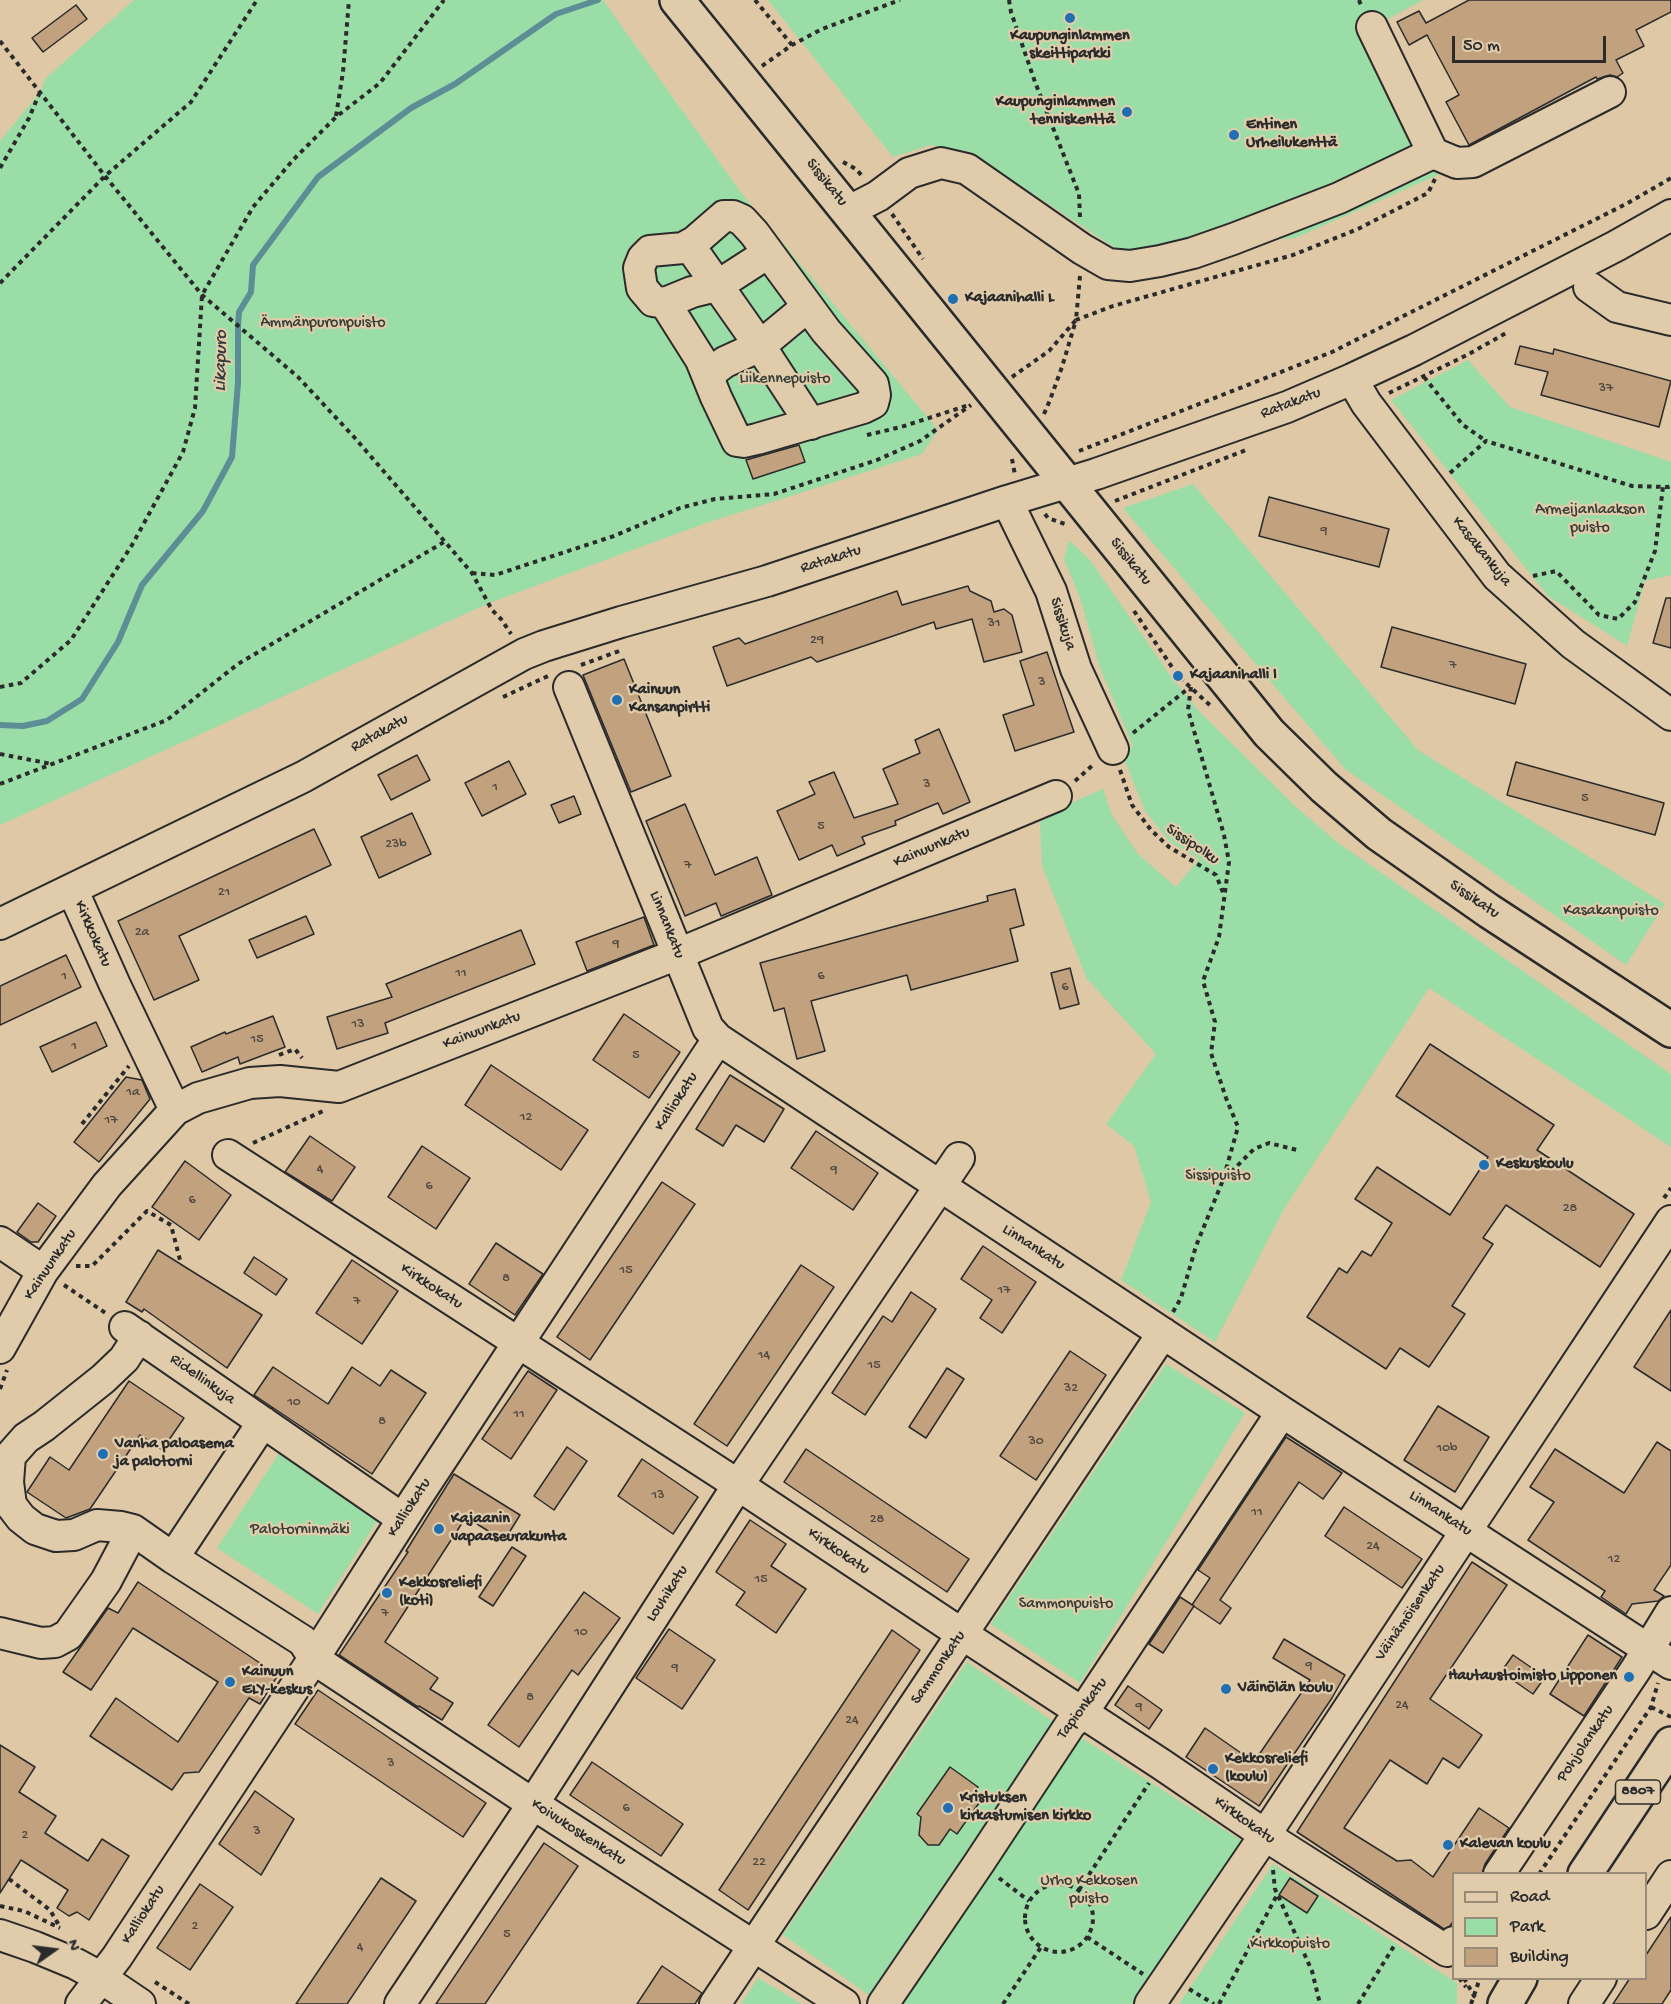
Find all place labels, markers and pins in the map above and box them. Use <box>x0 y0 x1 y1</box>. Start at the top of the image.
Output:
marker: Kaupunginlammen skeittiparkki <box>1063 11 1077 25</box>
place label: Kaupunginlammen skeittiparkki <box>1010 27 1130 65</box>
place label: Kaupunginlammen tenniskenttä <box>996 93 1115 131</box>
marker: Kaupunginlammen tenniskenttä <box>1120 105 1134 119</box>
place label: Entinen Urheilukenttä <box>1246 116 1337 154</box>
marker: Entinen Urheilukenttä <box>1227 128 1241 142</box>
place label: Kajaanihalli L <box>965 289 1054 309</box>
marker: Kajaanihalli L <box>946 292 960 306</box>
place label: Kajaanihalli I <box>1190 666 1277 686</box>
marker: Kajaanihalli I <box>1171 669 1185 683</box>
place label: Kainuun Kansanpirtti <box>629 681 710 719</box>
marker: Kainuun Kansanpirtti <box>610 693 624 707</box>
place label: Keskuskoulu <box>1496 1155 1573 1175</box>
marker: Keskuskoulu <box>1477 1158 1491 1172</box>
place label: Vanha paloasema ja palotorni <box>115 1435 234 1473</box>
marker: Vanha paloasema ja palotorni <box>96 1447 110 1461</box>
place label: Kajaanin vapaaseurakunta <box>451 1510 566 1548</box>
marker: Kajaanin vapaaseurakunta <box>432 1522 446 1536</box>
place label: Kekkosreliefi (koti) <box>399 1574 482 1612</box>
marker: Kekkosreliefi (koti) <box>380 1586 394 1600</box>
place label: Kainuun ELY-keskus <box>242 1663 312 1701</box>
place label: Hautaustoimisto Lipponen <box>1448 1667 1617 1687</box>
marker: Hautaustoimisto Lipponen <box>1622 1670 1636 1684</box>
marker: Kainuun ELY-keskus <box>223 1675 237 1689</box>
place label: Väinölän koulu <box>1238 1679 1333 1699</box>
marker: Väinölän koulu <box>1219 1682 1233 1696</box>
place label: Kekkosreliefi (koulu) <box>1225 1750 1308 1788</box>
marker: Kekkosreliefi (koulu) <box>1206 1762 1220 1776</box>
place label: Kristuksen kirkastumisen kirkko <box>960 1789 1091 1827</box>
marker: Kristuksen kirkastumisen kirkko <box>941 1801 955 1815</box>
place label: Kalevan koulu <box>1460 1835 1551 1855</box>
marker: Kalevan koulu <box>1441 1838 1455 1852</box>

